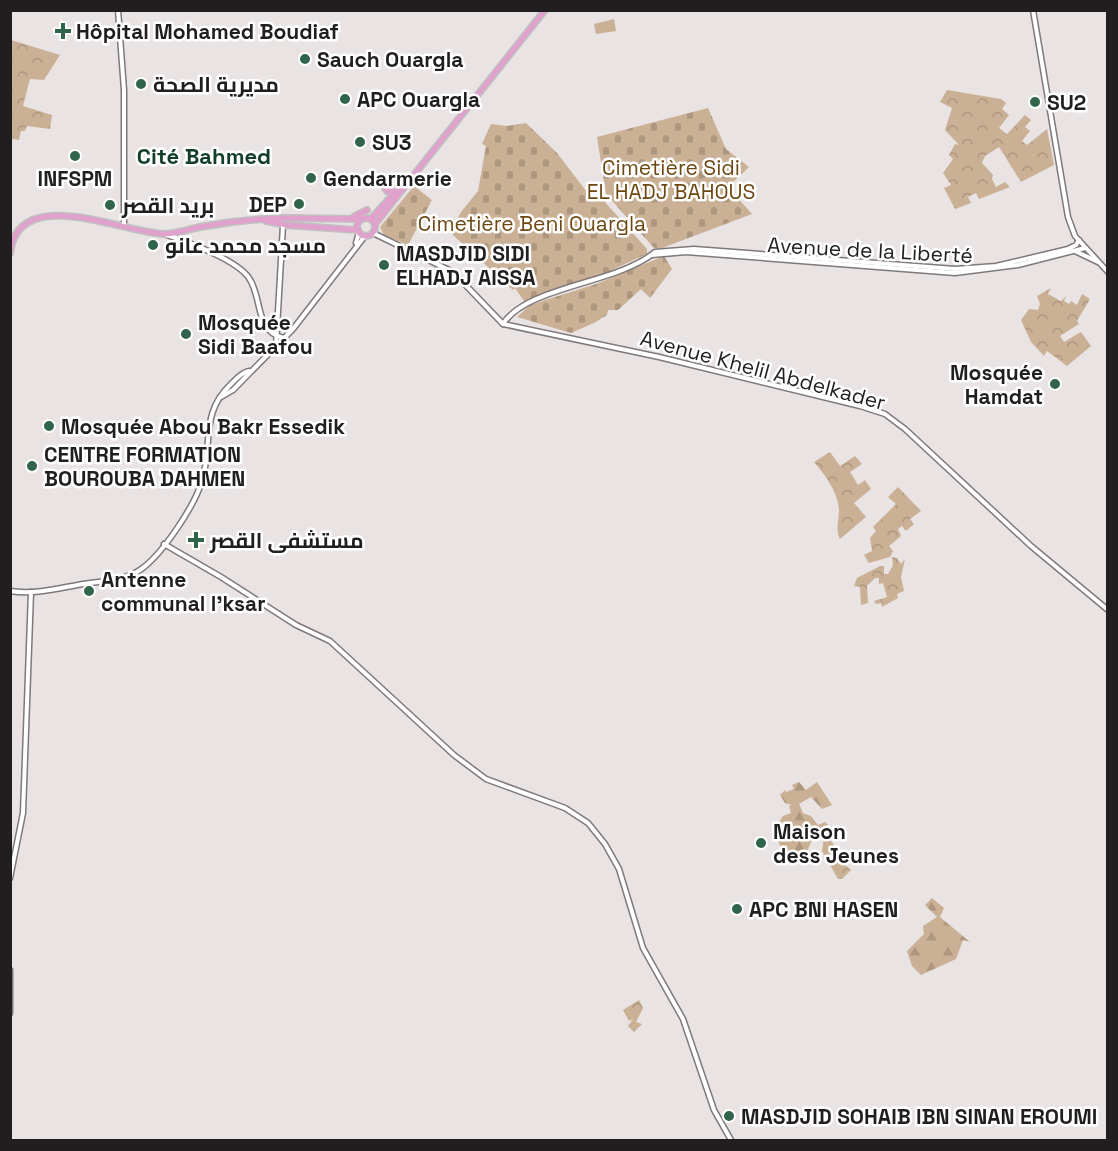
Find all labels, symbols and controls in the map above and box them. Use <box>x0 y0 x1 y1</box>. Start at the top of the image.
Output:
place label: Hôpital Mohamed Boudiaf <box>76 18 339 45</box>
marker: Hôpital Mohamed Boudiaf <box>54 22 72 40</box>
place label: Sauch Ouargla <box>317 46 463 73</box>
marker: Sauch Ouargla <box>298 52 312 66</box>
place label: مديرية الصحة <box>153 71 279 98</box>
marker: مديرية الصحة <box>134 77 148 91</box>
place label: APC Ouargla <box>357 86 480 113</box>
place label: SU2 <box>1047 89 1086 116</box>
marker: APC Ouargla <box>338 92 352 106</box>
marker: SU2 <box>1028 95 1042 109</box>
place label: SU3 <box>372 129 412 156</box>
marker: SU3 <box>353 135 367 149</box>
district label: Cité Bahmed <box>137 142 271 170</box>
marker: INFSPM <box>68 149 82 163</box>
park label: Cimetière Sidi EL HADJ BAHOUS <box>587 154 755 205</box>
place label: INFSPM <box>38 165 112 192</box>
place label: Gendarmerie <box>323 165 452 192</box>
marker: Gendarmerie <box>304 171 318 185</box>
place label: DEP <box>249 191 287 218</box>
place label: بريد القصر <box>121 192 214 219</box>
marker: DEP <box>292 197 306 211</box>
marker: بريد القصر <box>103 198 117 212</box>
park label: Cimetière Beni Ouargla <box>418 210 646 237</box>
street label: Avenue de la Liberté <box>767 231 973 269</box>
place label: مسجد محمد عانو <box>165 232 326 259</box>
marker: مسجد محمد عانو <box>146 238 160 252</box>
place label: MASDJID SIDI ELHADJ AISSA <box>396 240 536 291</box>
marker: MASDJID SIDI ELHADJ AISSA <box>377 258 391 272</box>
place label: Mosquée Sidi Baafou <box>198 309 313 360</box>
street label: Avenue Khelil Abdelkader <box>637 324 889 416</box>
marker: Mosquée Sidi Baafou <box>179 327 193 341</box>
place label: Mosquée Hamdat <box>950 359 1043 410</box>
marker: Mosquée Hamdat <box>1048 377 1062 391</box>
place label: Mosquée Abou Bakr Essedik <box>61 413 345 440</box>
marker: Mosquée Abou Bakr Essedik <box>42 419 56 433</box>
place label: CENTRE FORMATION BOUROUBA DAHMEN <box>44 441 245 492</box>
marker: CENTRE FORMATION BOUROUBA DAHMEN <box>25 459 39 473</box>
place label: مستشفى القصر <box>209 527 364 554</box>
marker: مستشفى القصر <box>187 531 205 549</box>
place label: Antenne communal l'ksar <box>101 566 265 617</box>
marker: Antenne communal l'ksar <box>82 584 96 598</box>
place label: Maison dess Jeunes <box>773 818 899 869</box>
marker: Maison dess Jeunes <box>754 836 768 850</box>
place label: APC BNI HASEN <box>749 896 898 923</box>
marker: APC BNI HASEN <box>730 902 744 916</box>
place label: MASDJID SOHAIB IBN SINAN EROUMI <box>741 1103 1097 1130</box>
marker: MASDJID SOHAIB IBN SINAN EROUMI <box>722 1109 736 1123</box>

